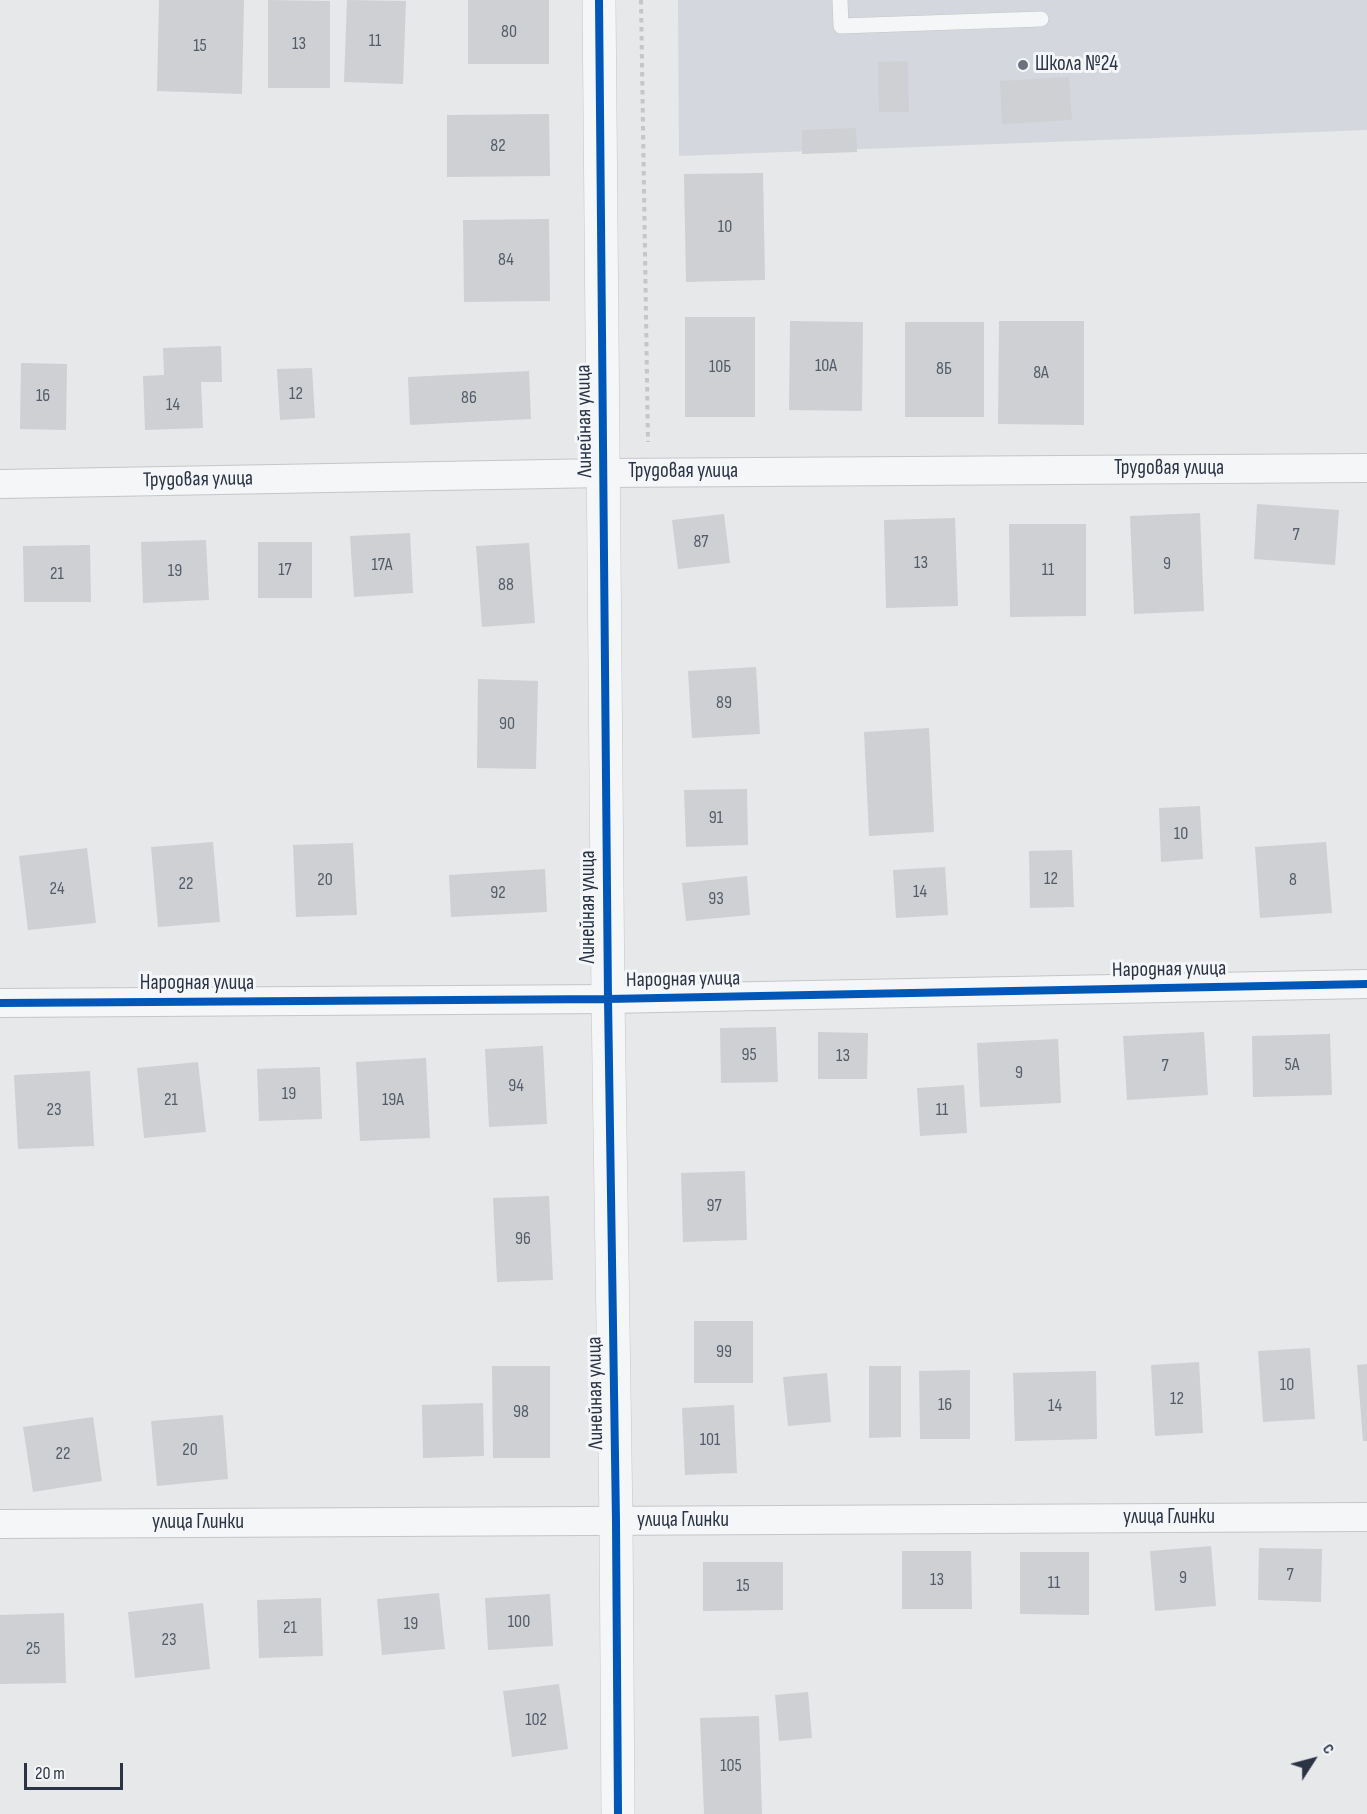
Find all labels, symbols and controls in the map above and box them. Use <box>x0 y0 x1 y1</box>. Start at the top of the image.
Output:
house number: 80 <box>501 21 517 43</box>
house number: 11 <box>369 30 381 52</box>
house number: 13 <box>292 33 306 55</box>
house number: 15 <box>193 35 207 57</box>
place label: Школа №24 <box>1035 52 1118 78</box>
marker: Школа №24 <box>1016 58 1030 72</box>
house number: 82 <box>490 135 506 157</box>
house number: 10 <box>718 216 732 238</box>
house number: 84 <box>498 249 514 271</box>
house number: 10А <box>815 355 837 377</box>
house number: 10Б <box>709 356 731 378</box>
house number: 8Б <box>936 358 952 380</box>
house number: 8А <box>1033 362 1049 384</box>
street label: Линейная улица <box>571 364 599 478</box>
house number: 12 <box>289 383 303 405</box>
house number: 16 <box>36 385 50 407</box>
house number: 86 <box>461 387 477 409</box>
house number: 14 <box>166 394 180 416</box>
street label: Трудовая улица <box>1114 456 1224 482</box>
street label: Трудовая улица <box>628 459 738 485</box>
street label: Трудовая улица <box>143 466 253 494</box>
house number: 7 <box>1292 524 1300 546</box>
house number: 87 <box>693 531 709 553</box>
house number: 13 <box>914 552 928 574</box>
house number: 9 <box>1163 553 1171 575</box>
house number: 17А <box>372 554 392 576</box>
house number: 17 <box>278 559 292 581</box>
house number: 11 <box>1042 559 1054 581</box>
house number: 19 <box>168 560 182 582</box>
house number: 21 <box>50 563 64 585</box>
house number: 88 <box>498 574 514 596</box>
house number: 89 <box>716 692 732 714</box>
house number: 90 <box>499 713 515 735</box>
house number: 91 <box>709 807 723 829</box>
house number: 10 <box>1174 823 1188 845</box>
street label: Линейная улица <box>576 850 602 964</box>
house number: 12 <box>1044 868 1058 890</box>
house number: 20 <box>317 869 333 891</box>
house number: 8 <box>1289 869 1297 891</box>
house number: 22 <box>179 873 193 895</box>
house number: 24 <box>50 878 64 900</box>
house number: 14 <box>913 881 927 903</box>
house number: 92 <box>490 882 506 904</box>
house number: 93 <box>708 888 724 910</box>
street label: Народная улица <box>1112 956 1226 984</box>
street label: Народная улица <box>626 966 740 994</box>
street label: Народная улица <box>140 971 254 997</box>
house number: 95 <box>741 1044 757 1066</box>
house number: 13 <box>836 1045 850 1067</box>
house number: 5А <box>1285 1054 1299 1076</box>
house number: 7 <box>1161 1055 1169 1077</box>
house number: 9 <box>1015 1062 1023 1084</box>
house number: 94 <box>508 1075 524 1097</box>
house number: 19 <box>282 1083 296 1105</box>
house number: 21 <box>164 1089 178 1111</box>
house number: 19А <box>382 1089 404 1111</box>
house number: 23 <box>47 1099 61 1121</box>
house number: 11 <box>936 1099 948 1121</box>
house number: 97 <box>706 1195 722 1217</box>
house number: 96 <box>515 1228 531 1250</box>
street label: Линейная улица <box>582 1336 610 1450</box>
house number: 99 <box>716 1341 732 1363</box>
house number: 10 <box>1280 1374 1294 1396</box>
house number: 12 <box>1170 1388 1184 1410</box>
house number: 16 <box>938 1394 952 1416</box>
house number: 14 <box>1048 1395 1062 1417</box>
house number: 98 <box>513 1401 529 1423</box>
house number: 101 <box>700 1429 720 1451</box>
house number: 20 <box>182 1439 198 1461</box>
house number: 22 <box>56 1443 70 1465</box>
street label: улица Глинки <box>1123 1505 1215 1531</box>
street label: улица Глинки <box>637 1508 729 1534</box>
street label: улица Глинки <box>152 1510 244 1536</box>
house number: 7 <box>1286 1564 1294 1586</box>
house number: 9 <box>1179 1567 1187 1589</box>
house number: 13 <box>930 1569 944 1591</box>
house number: 11 <box>1048 1572 1060 1594</box>
house number: 15 <box>736 1575 750 1597</box>
house number: 100 <box>508 1611 530 1633</box>
house number: 19 <box>404 1613 418 1635</box>
house number: 21 <box>283 1617 297 1639</box>
house number: 23 <box>162 1629 176 1651</box>
house number: 25 <box>26 1638 40 1660</box>
house number: 102 <box>525 1709 547 1731</box>
north arrow <box>1283 1730 1343 1790</box>
text: С <box>1318 1740 1338 1758</box>
scale bar <box>27 1751 126 1789</box>
house number: 105 <box>720 1755 742 1777</box>
text: 20 m <box>35 1763 65 1784</box>

